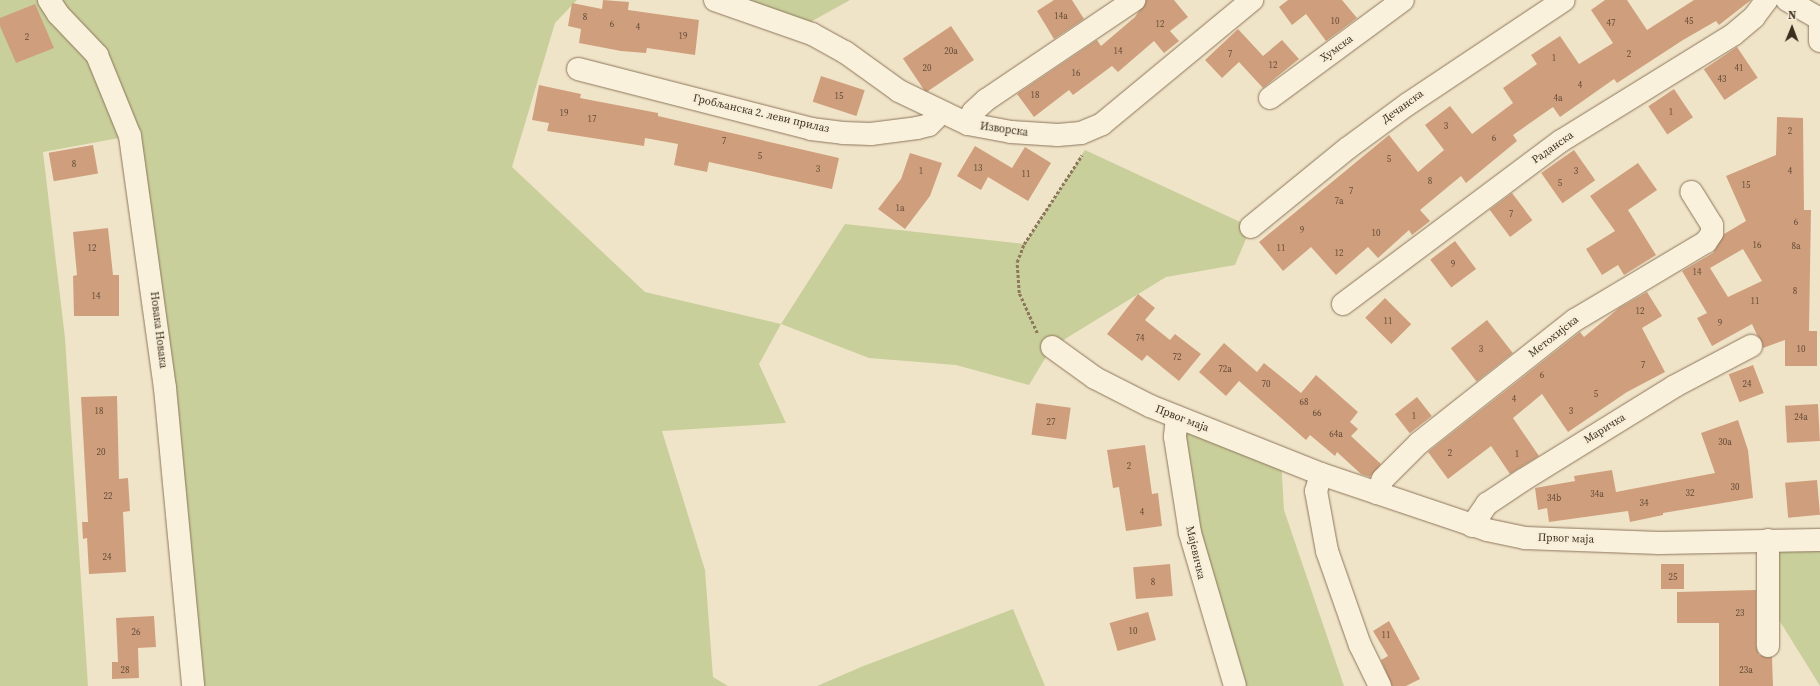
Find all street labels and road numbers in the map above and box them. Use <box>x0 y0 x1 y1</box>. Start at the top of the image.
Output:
street label: Хумска <box>1318 33 1356 65</box>
street label: Дечанска <box>1380 87 1426 127</box>
street label: Гробљанска 2. леви прилаз <box>692 92 830 136</box>
street label: Изворска <box>979 120 1029 140</box>
street label: Раданска <box>1530 129 1576 167</box>
street label: Новака Новака <box>147 291 169 369</box>
street label: Метохијска <box>1526 313 1582 361</box>
street label: Првог маја <box>1153 403 1211 435</box>
street label: Маричка <box>1582 411 1628 447</box>
street label: Мајевичка <box>1182 525 1208 581</box>
street label: Првог маја <box>1538 531 1594 547</box>

